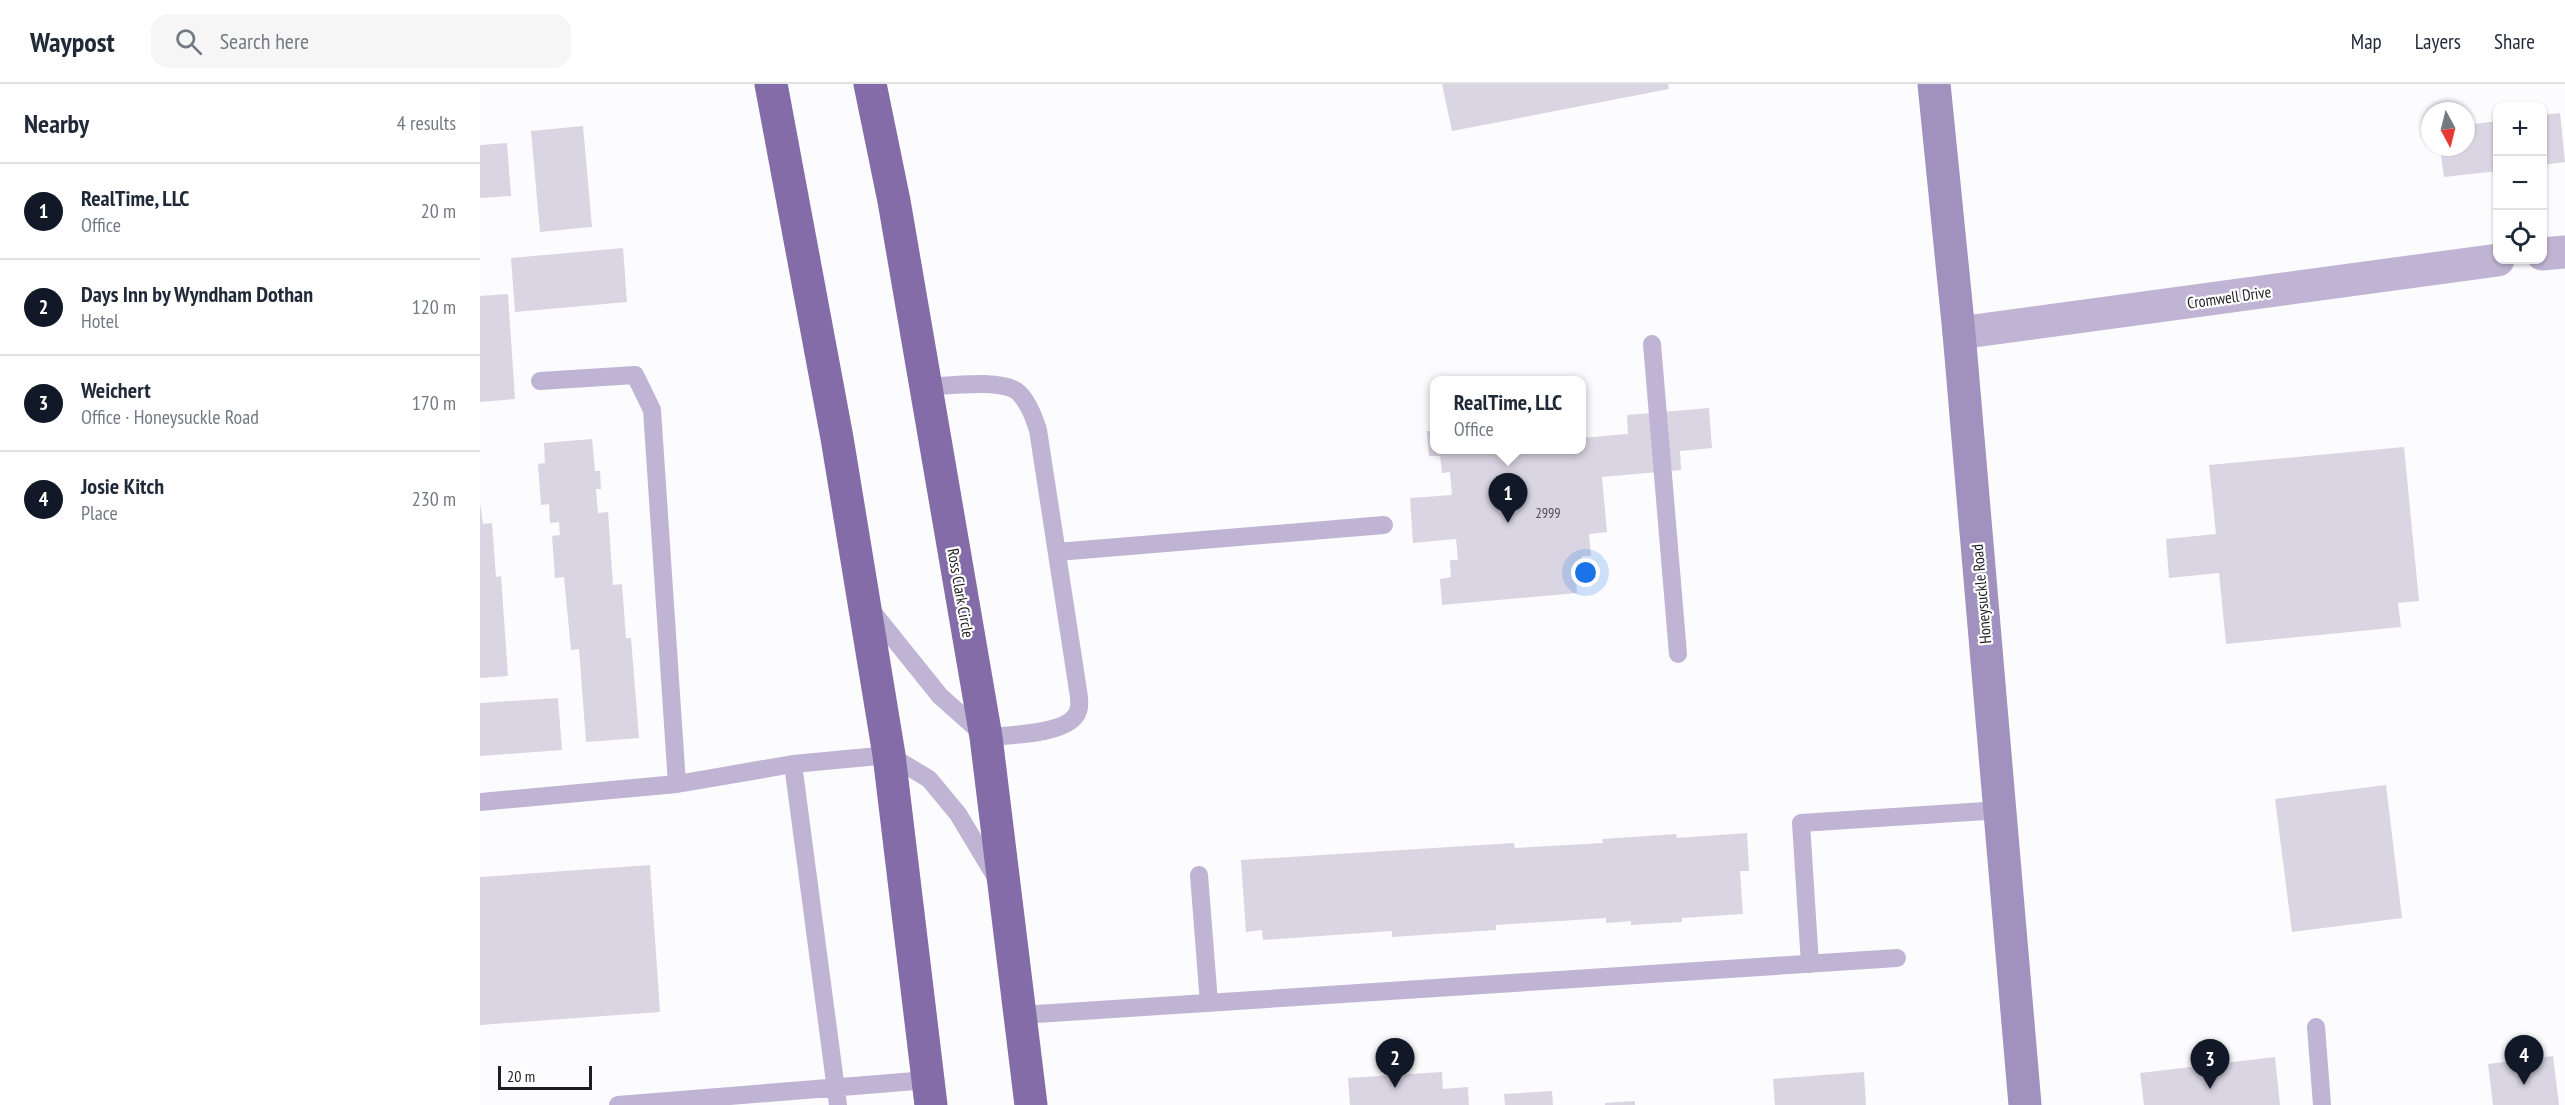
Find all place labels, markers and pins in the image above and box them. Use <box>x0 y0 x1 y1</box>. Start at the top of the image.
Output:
pin: 1 <box>1488 474 1528 523</box>
pin: 4 <box>2504 1036 2544 1085</box>
pin: 2 <box>1376 1038 1414 1088</box>
pin: 3 <box>2190 1040 2230 1089</box>

